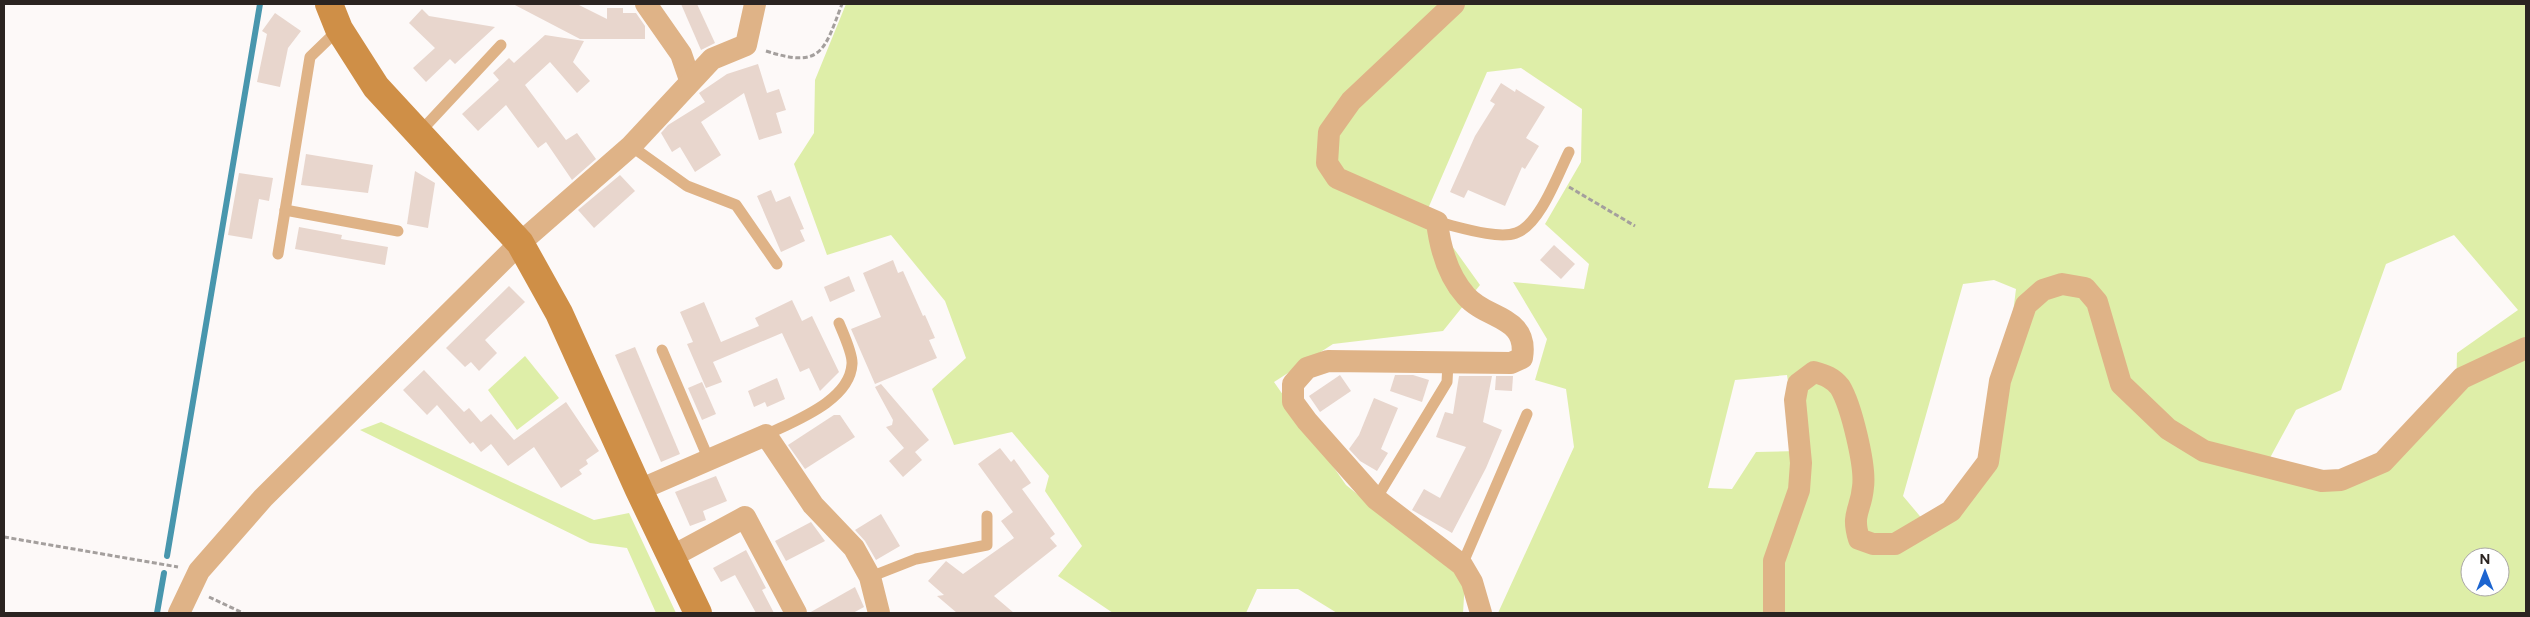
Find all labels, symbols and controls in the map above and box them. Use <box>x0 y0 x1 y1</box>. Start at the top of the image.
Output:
north arrow <box>2460 547 2510 597</box>
text: N <box>2480 551 2490 568</box>

